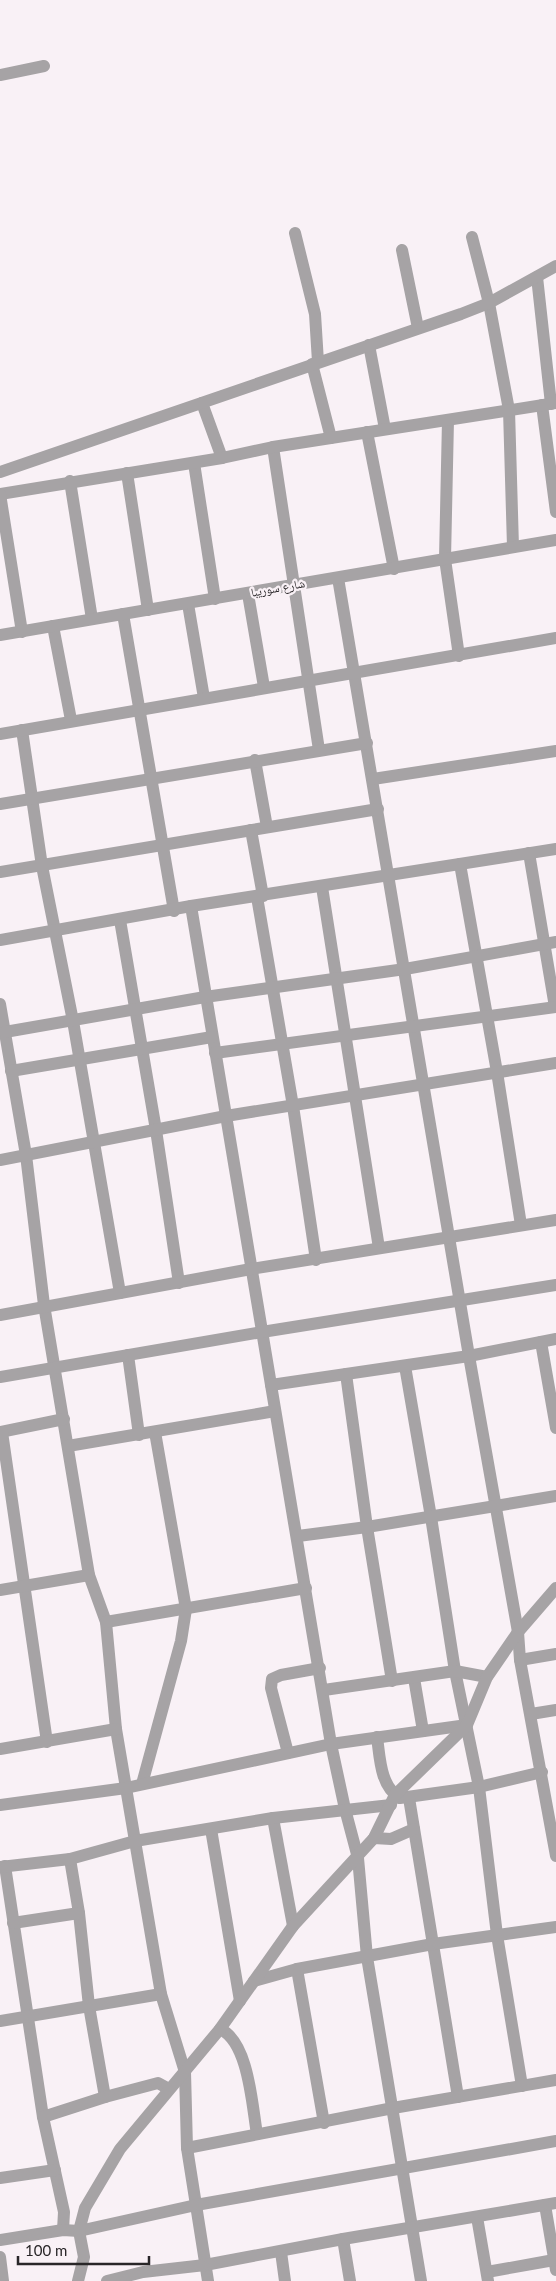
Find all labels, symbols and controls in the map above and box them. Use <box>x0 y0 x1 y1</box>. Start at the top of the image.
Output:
street label: شارع سوريبا <box>250 575 306 601</box>
scale bar <box>18 2234 149 2266</box>
text: 100 m <box>25 2241 67 2259</box>

